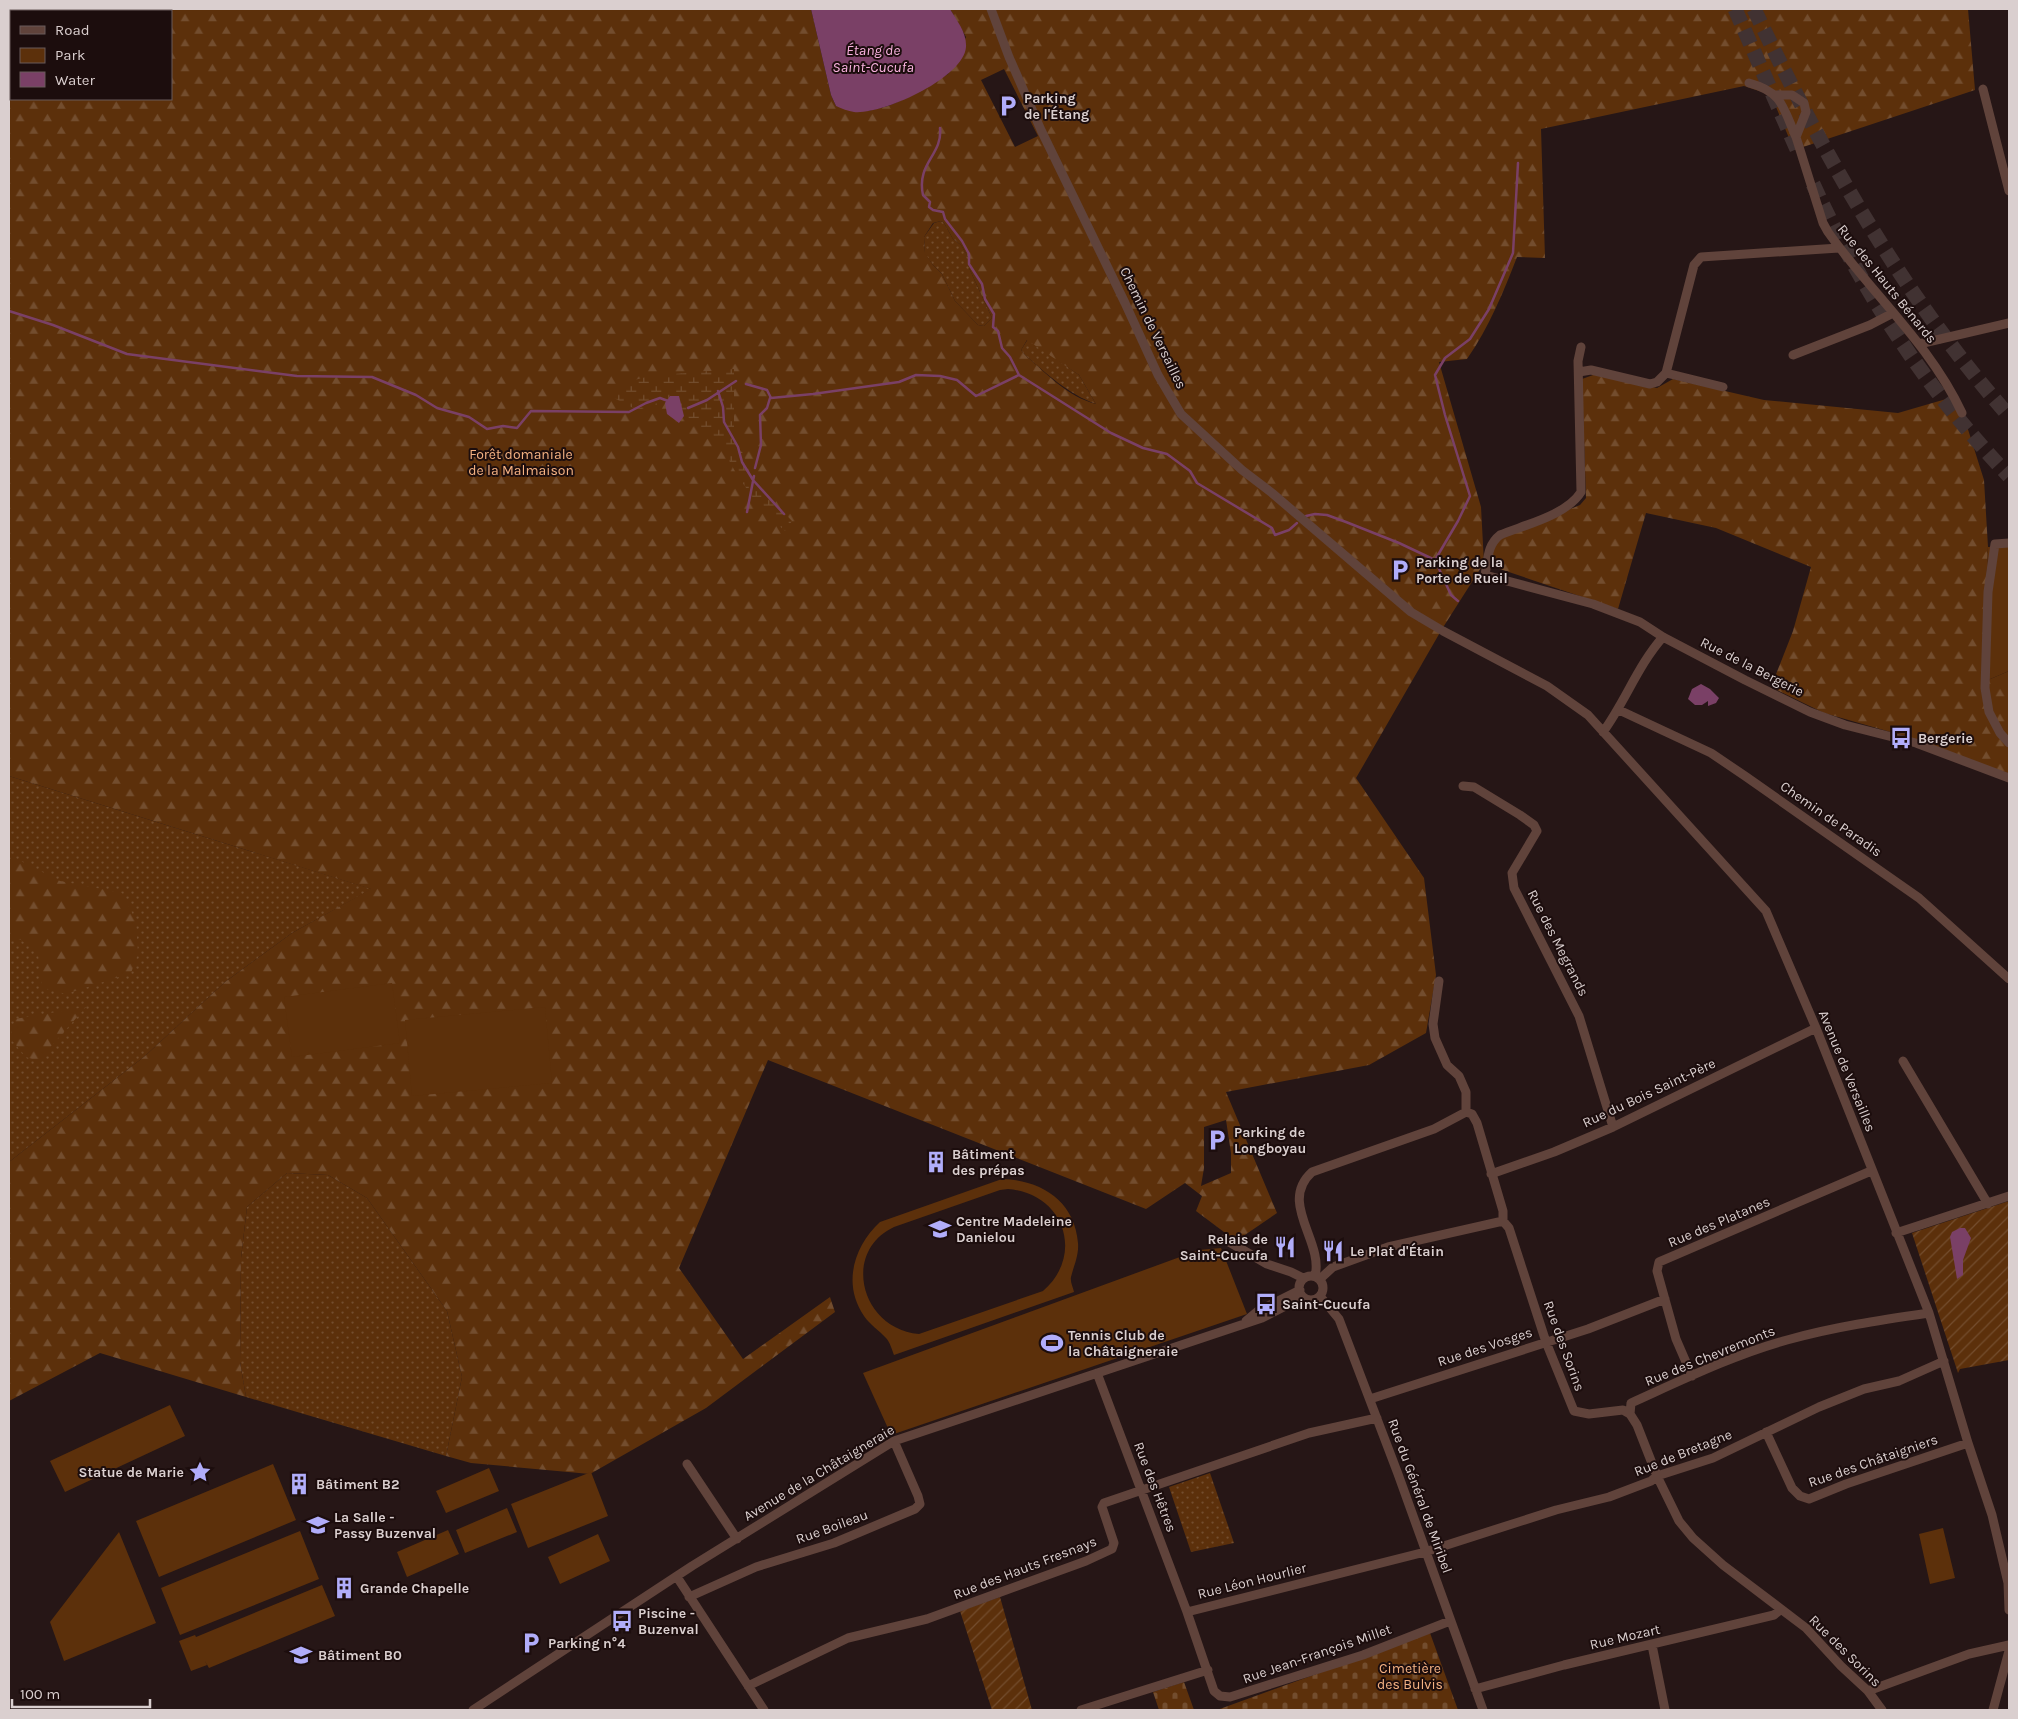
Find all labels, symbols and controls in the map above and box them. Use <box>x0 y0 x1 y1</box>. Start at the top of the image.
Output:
legend <box>10 10 172 100</box>
text: Road <box>55 21 90 39</box>
water label: Étang de Saint-Cucufa <box>832 41 914 76</box>
text: Park <box>55 46 85 64</box>
text: Water <box>55 71 96 89</box>
place label: Parking de l'Étang <box>1024 90 1089 123</box>
parking icon: Parking de l'Étang <box>995 93 1021 119</box>
street label: Rue des Hauts Bénards <box>1834 221 1940 347</box>
street label: Chemin de Versailles <box>1116 264 1190 392</box>
park label: Forêt domaniale de la Malmaison <box>468 446 574 479</box>
place label: Parking de la Porte de Rueil <box>1416 554 1508 587</box>
parking icon: Parking de la Porte de Rueil <box>1387 557 1413 583</box>
street label: Rue de la Bergerie <box>1698 634 1806 700</box>
bus stop icon: Bergerie <box>1888 725 1914 751</box>
place label: Bergerie <box>1918 730 1973 747</box>
street label: Chemin de Paradis <box>1777 778 1885 860</box>
street label: Rue des Megrands <box>1524 887 1592 999</box>
street label: Avenue de Versailles <box>1815 1008 1879 1134</box>
street label: Rue du Bois Saint-Père <box>1580 1055 1718 1131</box>
place label: Parking de Longboyau <box>1234 1124 1306 1157</box>
parking icon: Parking de Longboyau <box>1204 1127 1230 1153</box>
place label: Bâtiment des prépas <box>952 1146 1025 1179</box>
building icon: Bâtiment des prépas <box>923 1149 949 1175</box>
street label: Rue des Platanes <box>1665 1193 1773 1251</box>
place label: Centre Madeleine Danielou <box>956 1213 1072 1246</box>
school or university icon: Centre Madeleine Danielou <box>927 1216 953 1242</box>
place label: Relais de Saint-Cucufa <box>1180 1231 1268 1264</box>
restaurant icon: Relais de Saint-Cucufa <box>1272 1234 1298 1260</box>
restaurant icon: Le Plat d'Étain <box>1320 1238 1346 1264</box>
place label: Le Plat d'Étain <box>1350 1242 1444 1260</box>
bus stop icon: Saint-Cucufa <box>1253 1291 1279 1317</box>
place label: Saint-Cucufa <box>1282 1296 1370 1313</box>
street label: Rue des Sorins <box>1540 1299 1588 1393</box>
street label: Rue des Chevremonts <box>1642 1322 1778 1390</box>
street label: Rue des Vosges <box>1435 1324 1535 1370</box>
place label: Tennis Club de la Châtaigneraie <box>1068 1327 1178 1360</box>
sports icon: Tennis Club de la Châtaigneraie <box>1039 1330 1065 1356</box>
street label: Rue du Général de Miribel <box>1384 1417 1456 1575</box>
street label: Avenue de la Châtaigneraie <box>741 1421 897 1525</box>
street label: Rue de Bretagne <box>1632 1426 1734 1480</box>
street label: Rue des Châtaigniers <box>1806 1431 1940 1491</box>
street label: Rue des Hêtres <box>1130 1440 1180 1534</box>
place icon: Statue de Marie <box>187 1459 213 1485</box>
place label: Statue de Marie <box>79 1464 184 1481</box>
building icon: Bâtiment B2 <box>286 1471 312 1497</box>
place label: Bâtiment B2 <box>316 1476 399 1493</box>
street label: Rue Boileau <box>794 1506 870 1548</box>
place label: La Salle - Passy Buzenval <box>334 1509 436 1542</box>
school or university icon: La Salle - Passy Buzenval <box>305 1512 331 1538</box>
street label: Rue des Hauts Fresnays <box>951 1533 1099 1603</box>
street label: Rue Léon Hourlier <box>1196 1559 1309 1603</box>
building icon: Grande Chapelle <box>331 1575 357 1601</box>
place label: Grande Chapelle <box>360 1580 469 1597</box>
place label: Piscine - Buzenval <box>638 1605 699 1638</box>
bus stop icon: Piscine - Buzenval <box>609 1608 635 1634</box>
street label: Rue des Sorins <box>1805 1611 1885 1691</box>
street label: Rue Jean-François Millet <box>1240 1621 1394 1687</box>
street label: Rue Mozart <box>1588 1621 1662 1653</box>
parking icon: Parking n°4 <box>518 1630 544 1656</box>
place label: Parking n°4 <box>548 1635 626 1652</box>
school or university icon: Bâtiment B0 <box>288 1642 314 1668</box>
place label: Bâtiment B0 <box>318 1647 402 1664</box>
park label: Cimetière des Bulvis <box>1377 1660 1443 1693</box>
scale bar <box>12 1676 150 1708</box>
text: 100 m <box>20 1685 60 1703</box>

